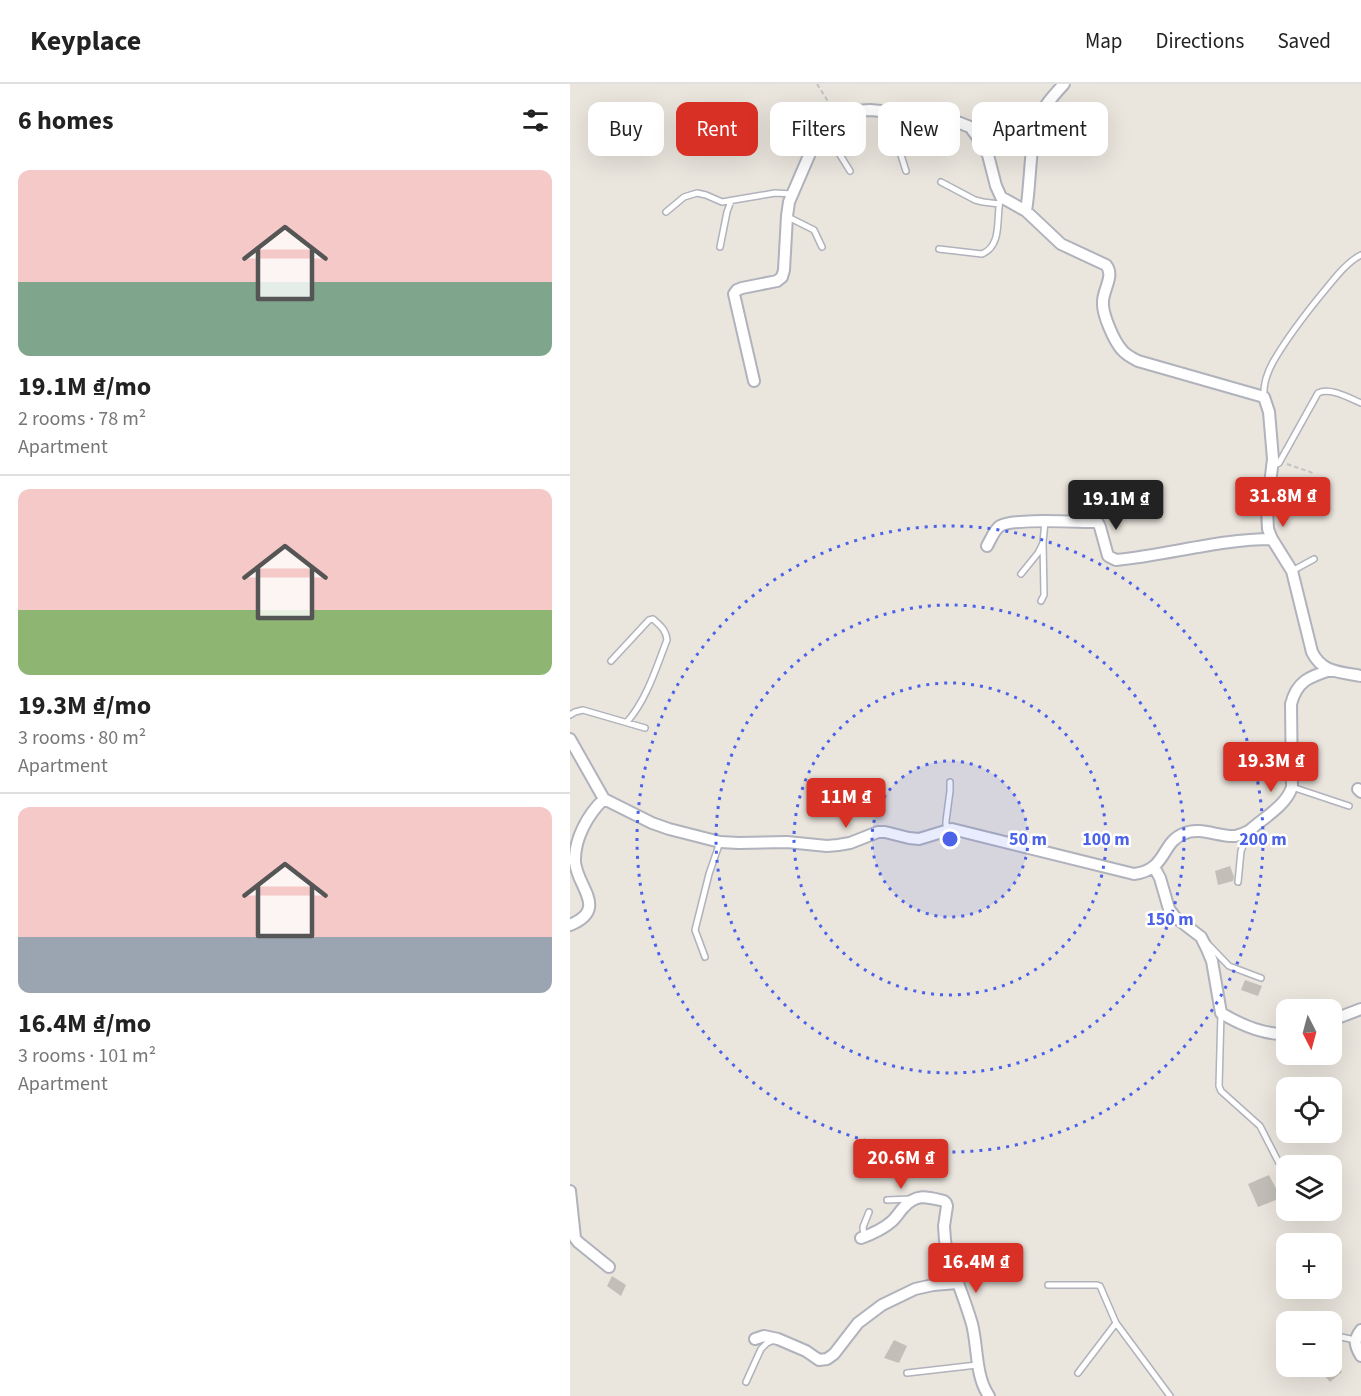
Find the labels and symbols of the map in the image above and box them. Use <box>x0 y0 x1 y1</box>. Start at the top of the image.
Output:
pin: 31.8M ₫ <box>1228 477 1338 528</box>
pin: 19.1M ₫ <box>1061 480 1171 531</box>
pin: 19.3M ₫ <box>1216 742 1326 793</box>
pin: 11M ₫ <box>804 778 888 829</box>
text: 50 m <box>1009 827 1047 852</box>
text: 100 m <box>1082 827 1130 852</box>
text: 200 m <box>1239 827 1287 852</box>
centre of rings <box>940 829 960 849</box>
text: 150 m <box>1146 907 1194 932</box>
north arrow <box>1276 999 1342 1065</box>
pin: 20.6M ₫ <box>846 1139 956 1190</box>
pin: 16.4M ₫ <box>921 1243 1031 1294</box>

